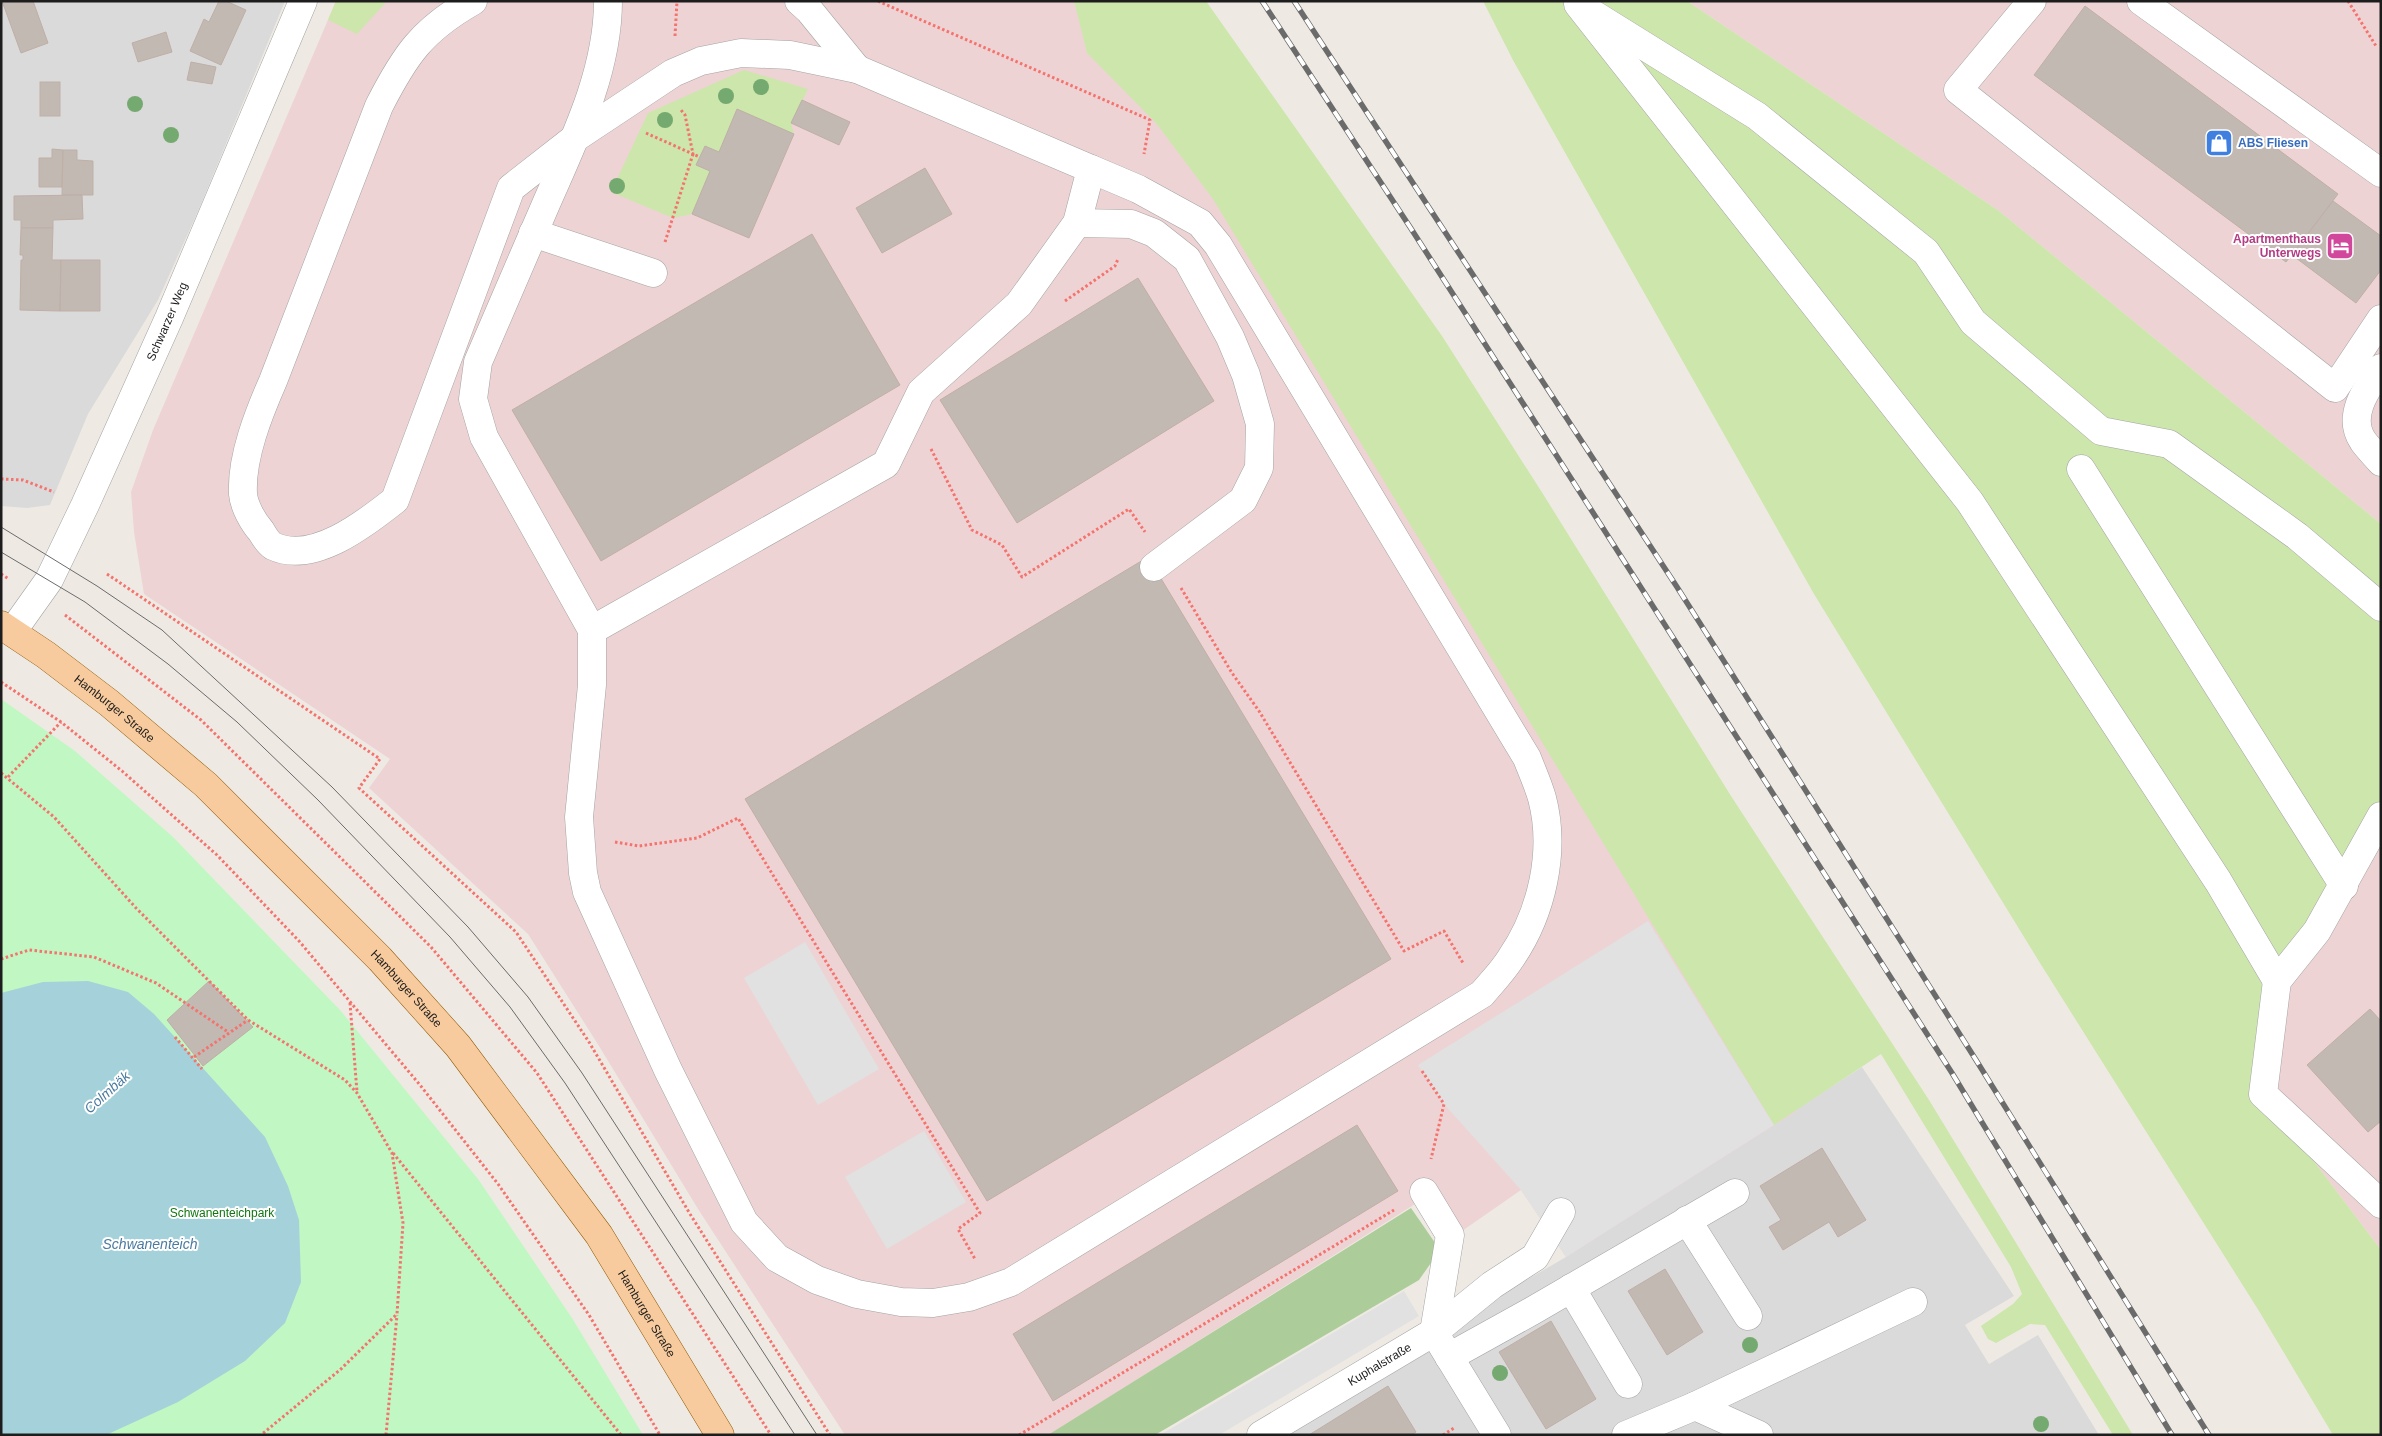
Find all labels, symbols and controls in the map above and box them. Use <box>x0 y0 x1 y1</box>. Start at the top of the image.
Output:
shop icon: ABS Fliesen <box>2204 128 2234 158</box>
place label: ABS Fliesen <box>2238 136 2308 150</box>
hotel icon: Apartmenthaus Unterwegs <box>2325 231 2355 261</box>
place label: Apartmenthaus Unterwegs <box>2233 232 2321 260</box>
street label: Schwarzer Weg <box>144 280 190 363</box>
street label: Hamburger Straße <box>71 672 158 746</box>
street label: Hamburger Straße <box>368 947 445 1030</box>
water label: Colmbäk <box>81 1067 134 1116</box>
park label: Schwanenteichpark <box>170 1206 275 1220</box>
water label: Schwanenteich <box>103 1236 198 1252</box>
street label: Hamburger Straße <box>615 1267 679 1360</box>
street label: Kuphalstraße <box>1345 1340 1414 1389</box>

